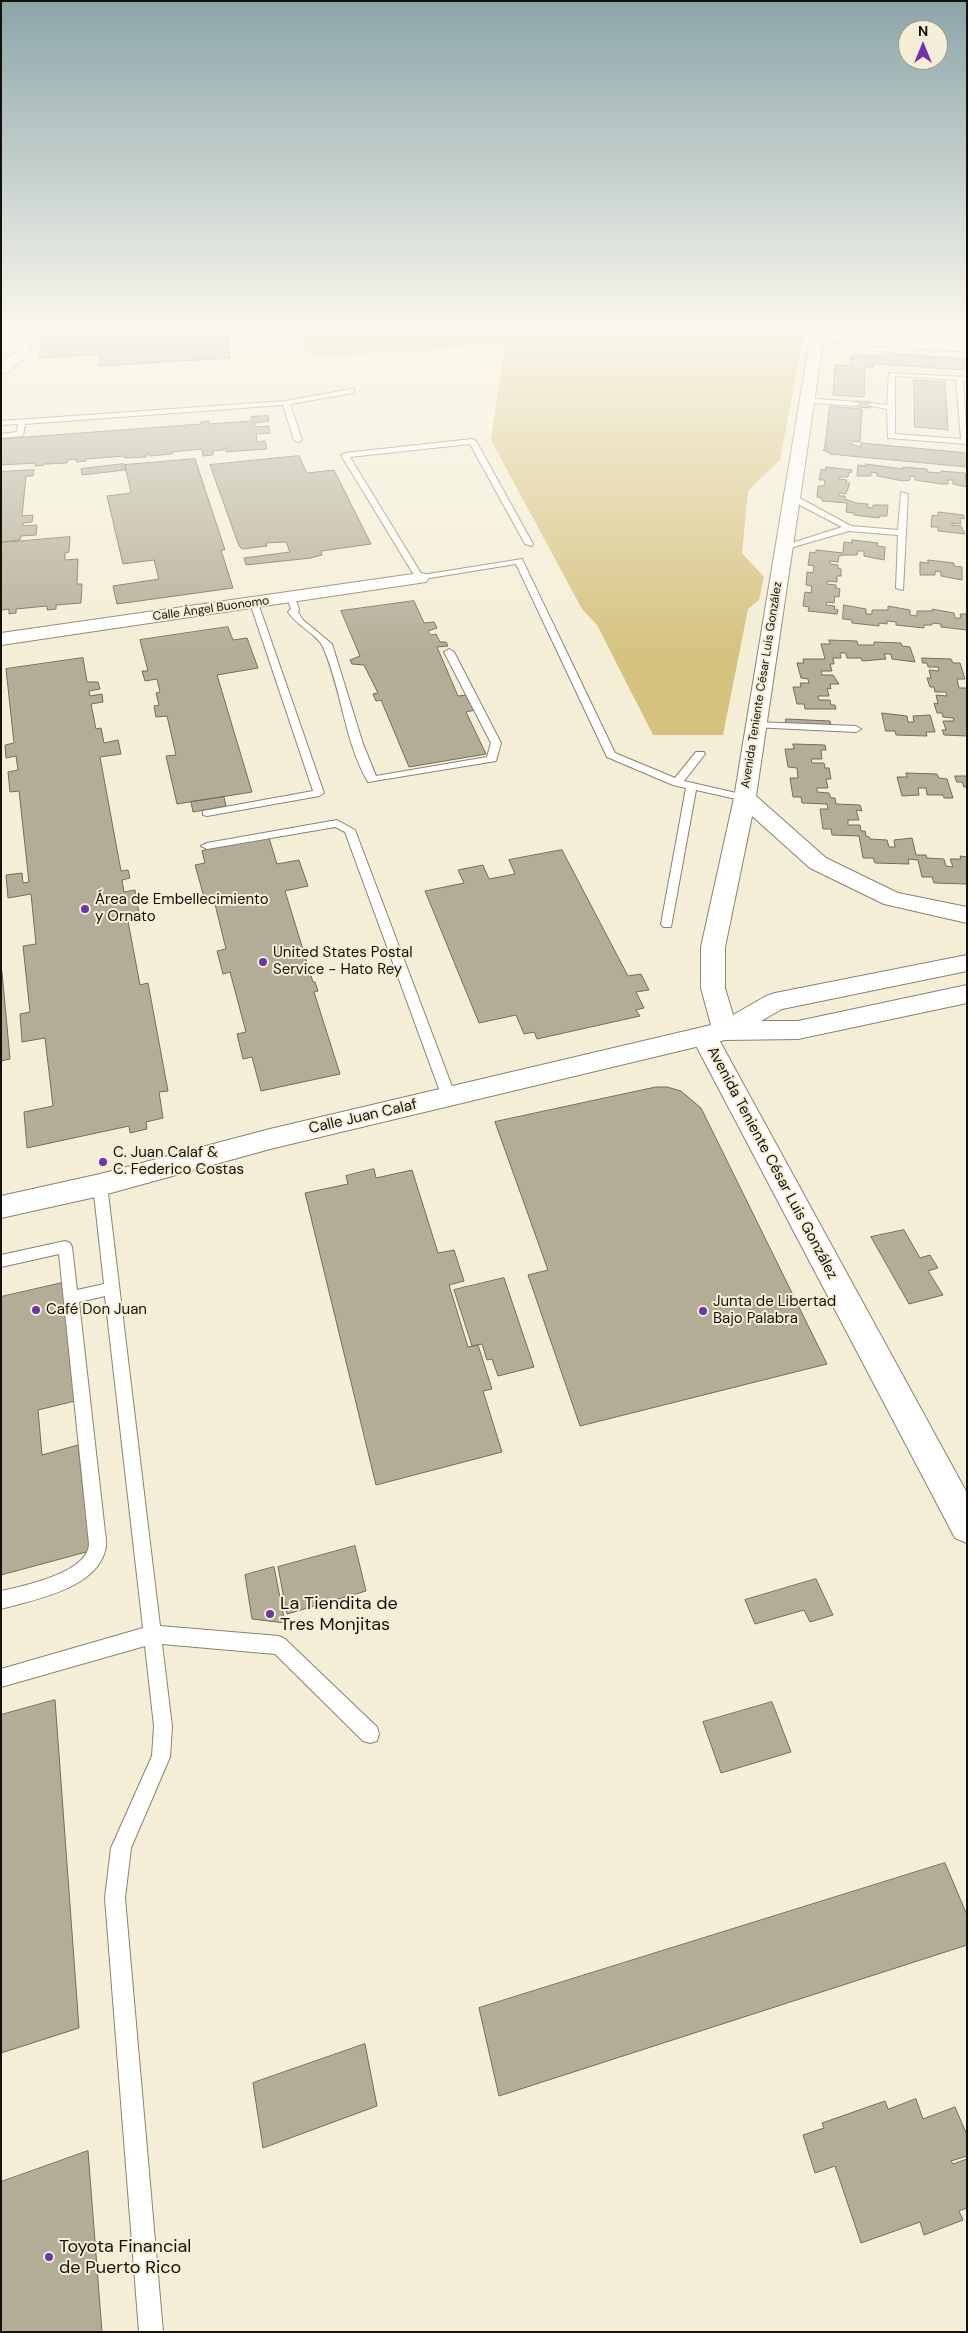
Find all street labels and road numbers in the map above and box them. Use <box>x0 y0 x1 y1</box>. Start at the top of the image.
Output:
street label: Avenida Teniente César Luis González <box>739 581 785 789</box>
street label: Calle Ángel Buonomo <box>152 594 270 624</box>
street label: Avenida Teniente César Luis González <box>703 1044 841 1282</box>
street label: Calle Juan Calaf <box>307 1096 419 1138</box>

